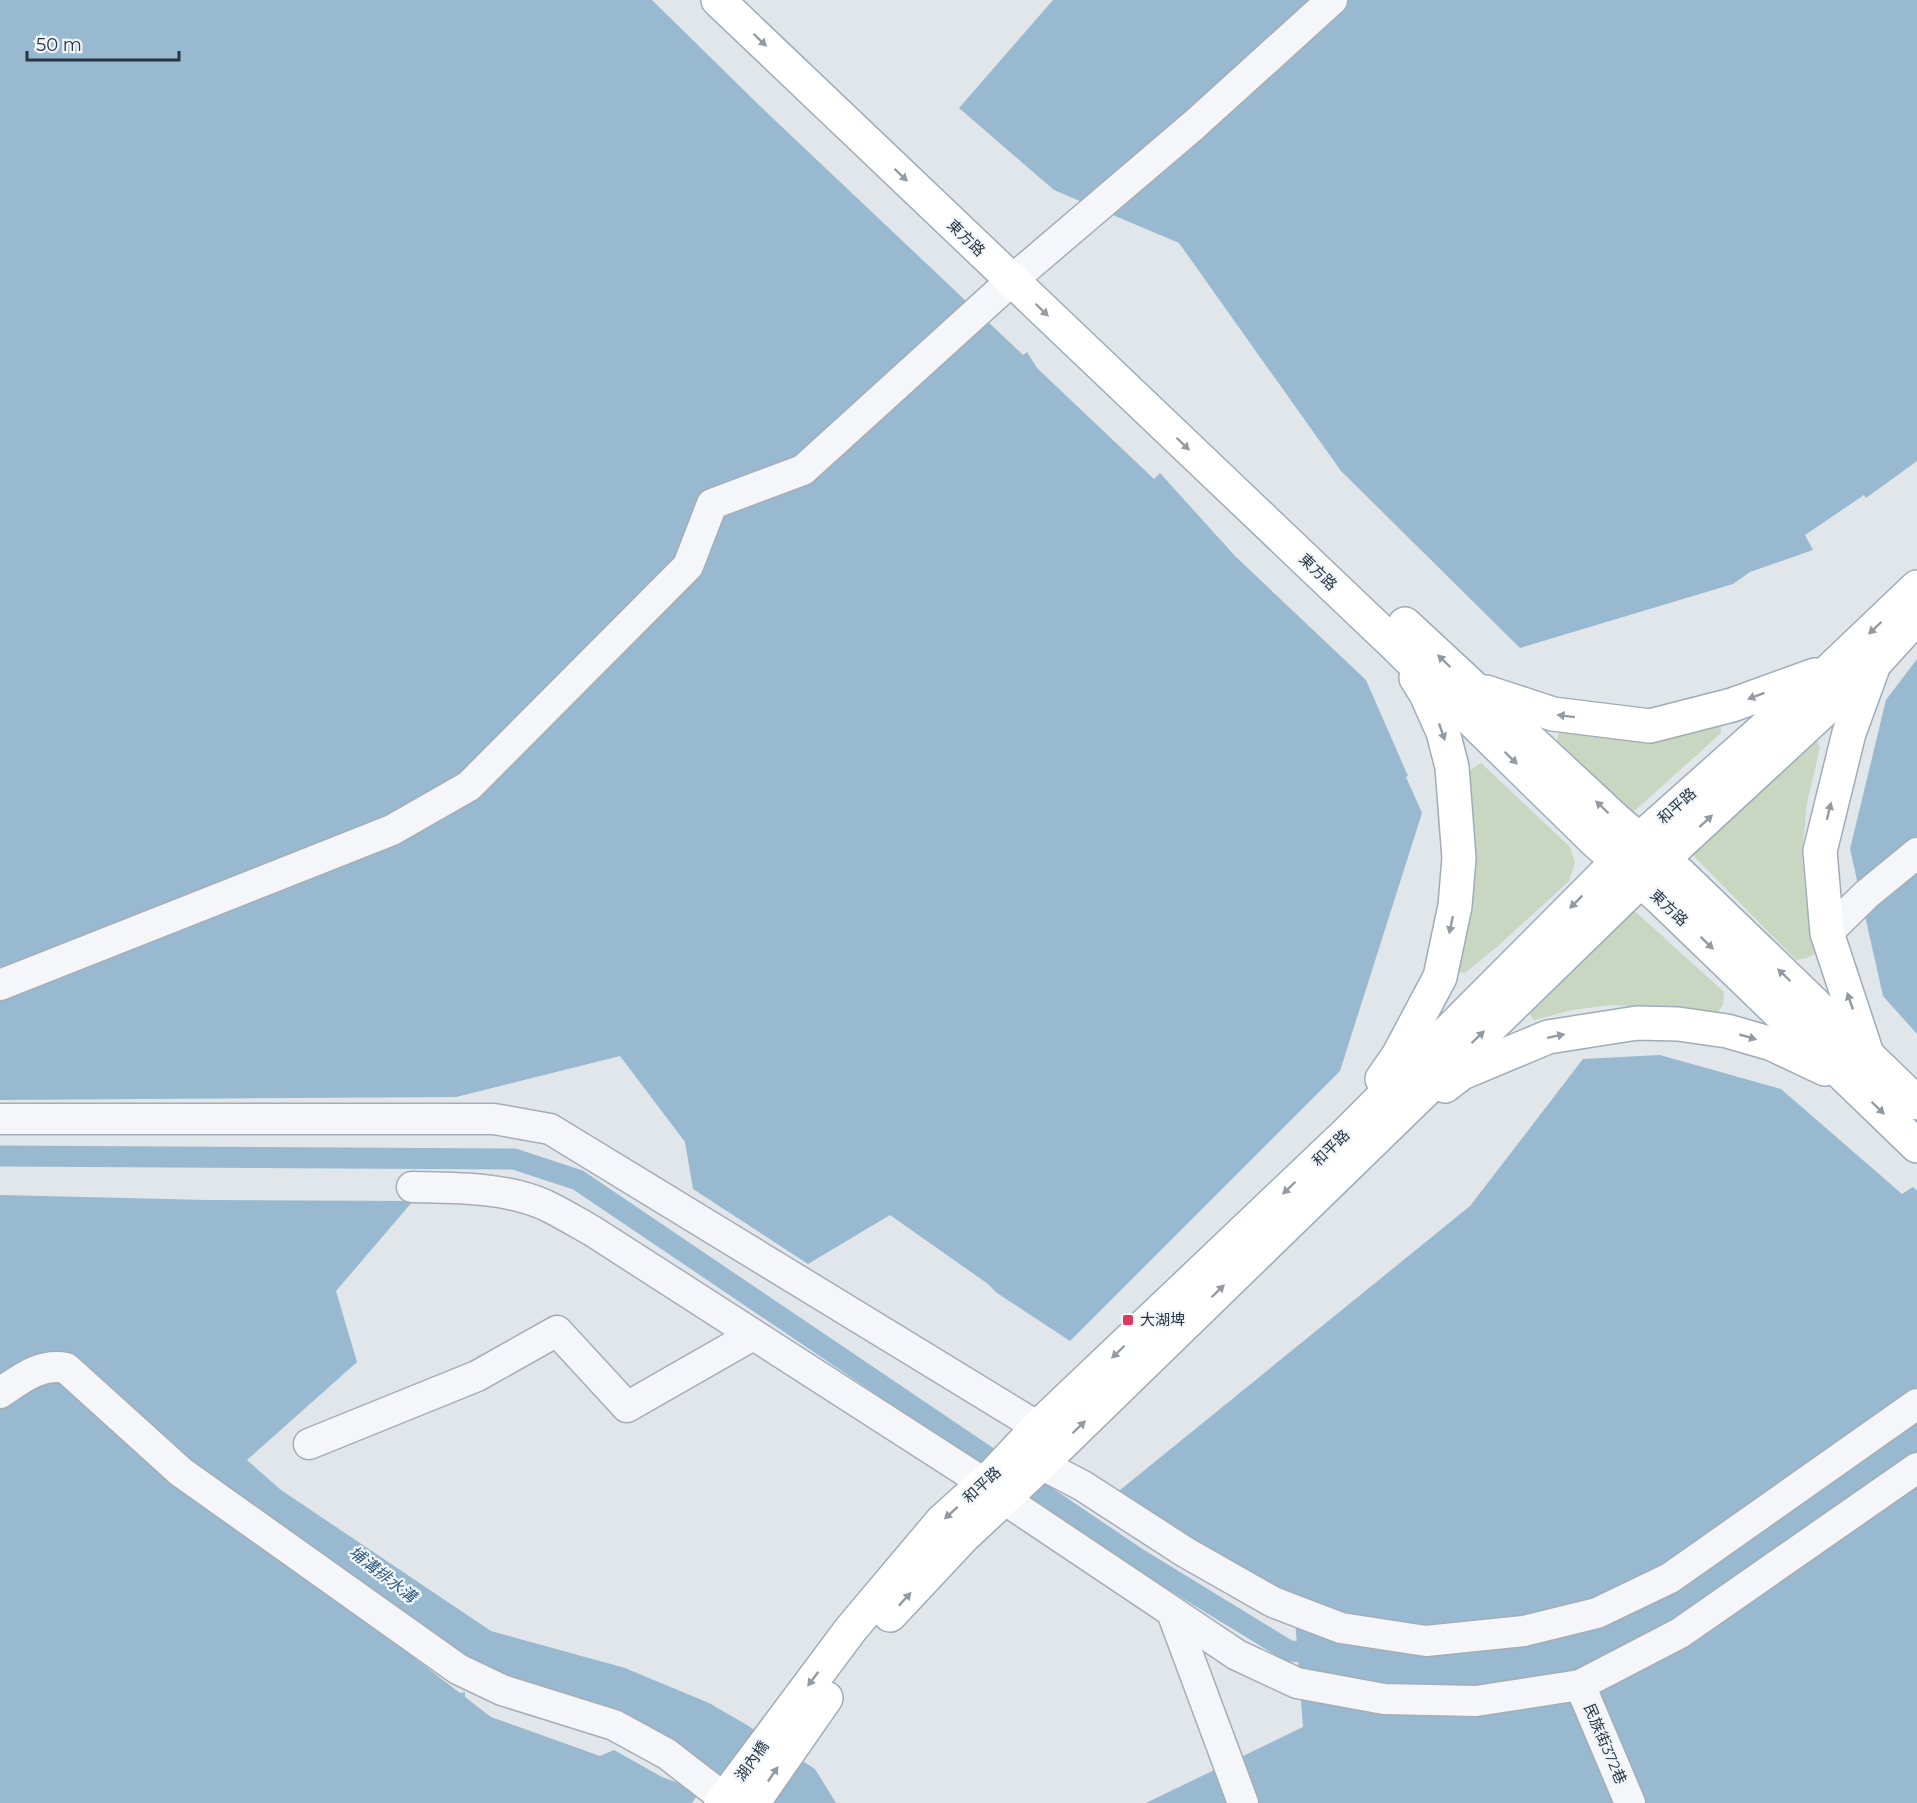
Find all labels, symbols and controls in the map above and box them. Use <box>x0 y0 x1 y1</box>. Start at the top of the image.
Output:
scale bar <box>27 24 178 62</box>
one-way arrow <box>753 33 767 47</box>
text: 50 m <box>36 34 82 56</box>
one-way arrow <box>893 168 907 182</box>
street label: 東方路 <box>944 215 989 260</box>
one-way arrow <box>1034 303 1049 317</box>
one-way arrow <box>1176 437 1190 451</box>
street label: 東方路 <box>1296 549 1341 594</box>
one-way arrow <box>1868 620 1882 634</box>
one-way arrow <box>1437 654 1451 668</box>
one-way arrow <box>1747 692 1765 701</box>
one-way arrow <box>1556 711 1575 720</box>
one-way arrow <box>1437 723 1447 741</box>
one-way arrow <box>1503 751 1517 765</box>
street label: 和平路 <box>1654 784 1700 828</box>
one-way arrow <box>1596 801 1610 815</box>
one-way arrow <box>1825 802 1835 820</box>
one-way arrow <box>1698 814 1712 828</box>
street label: 東方路 <box>1646 885 1692 930</box>
one-way arrow <box>1569 895 1583 909</box>
one-way arrow <box>1446 916 1455 935</box>
one-way arrow <box>1700 936 1714 950</box>
one-way arrow <box>1777 968 1792 982</box>
one-way arrow <box>1844 992 1854 1010</box>
one-way arrow <box>1471 1031 1485 1045</box>
one-way arrow <box>1546 1031 1565 1040</box>
one-way arrow <box>1739 1033 1757 1042</box>
one-way arrow <box>1870 1100 1884 1114</box>
street label: 和平路 <box>1308 1125 1353 1170</box>
one-way arrow <box>1282 1181 1297 1194</box>
one-way arrow <box>1211 1284 1225 1298</box>
place label: 大湖埤 <box>1140 1310 1185 1329</box>
marker: 大湖埤 <box>1121 1313 1135 1327</box>
one-way arrow <box>1111 1344 1125 1358</box>
one-way arrow <box>1071 1420 1086 1434</box>
street label: 和平路 <box>959 1462 1005 1507</box>
one-way arrow <box>943 1506 958 1520</box>
water label: 埔溝排水溝 <box>345 1542 422 1608</box>
one-way arrow <box>898 1592 911 1607</box>
one-way arrow <box>807 1672 819 1687</box>
street label: 民族街372巷 <box>1580 1701 1631 1787</box>
street label: 湖內橋 <box>731 1737 773 1784</box>
one-way arrow <box>767 1766 778 1782</box>

